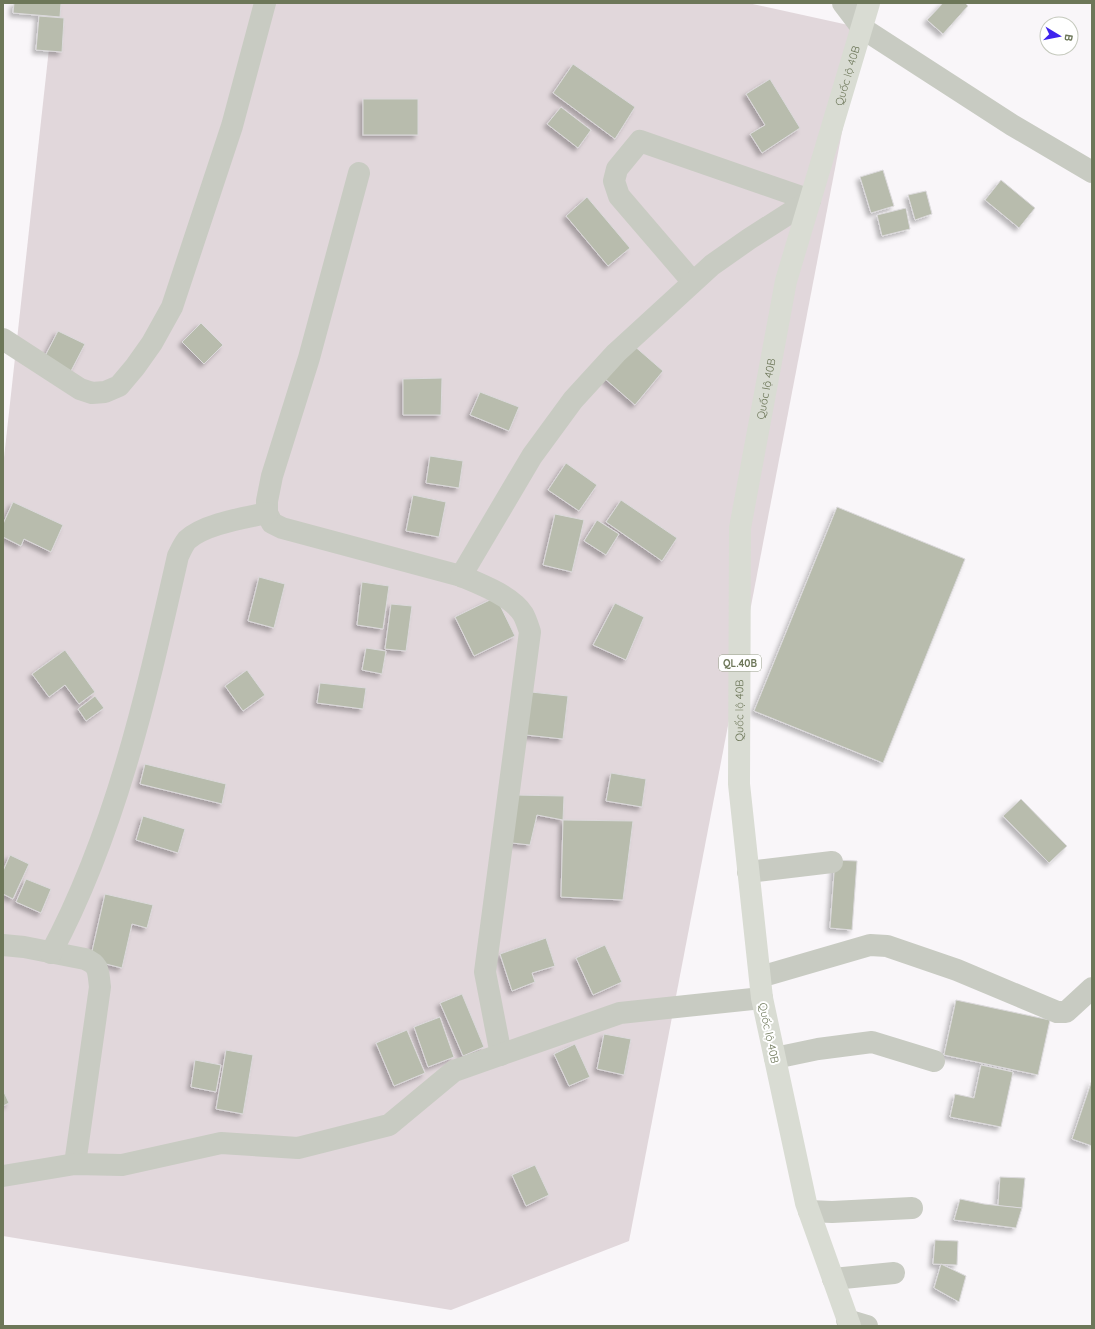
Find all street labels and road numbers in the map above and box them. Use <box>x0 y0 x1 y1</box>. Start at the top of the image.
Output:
street label: Quốc lộ 40B <box>832 44 863 107</box>
street label: Quốc lộ 40B <box>753 357 778 421</box>
road number: QL.40B <box>719 655 761 671</box>
street label: Quốc lộ 40B <box>732 680 746 742</box>
street label: Quốc lộ 40B <box>756 1001 782 1065</box>

